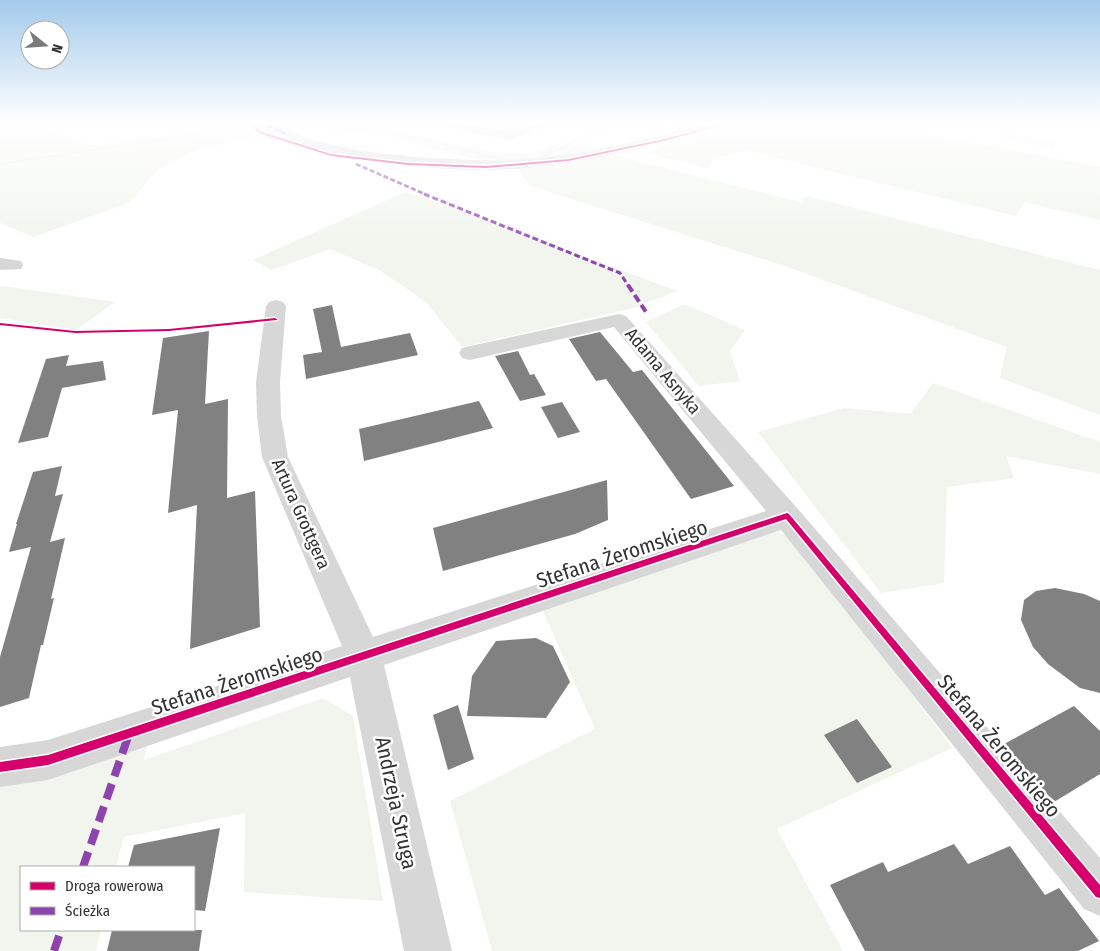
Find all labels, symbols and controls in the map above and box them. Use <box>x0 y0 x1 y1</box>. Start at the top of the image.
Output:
north arrow <box>20 20 70 70</box>
text: N <box>48 42 66 55</box>
street label: Adama Asnyka <box>620 323 706 419</box>
street label: Artura Grottgera <box>267 455 335 573</box>
street label: Stefana Żeromskiego <box>533 514 711 594</box>
street label: Stefana Żeromskiego <box>148 641 326 721</box>
street label: Stefana Żeromskiego <box>932 669 1066 823</box>
street label: Andrzeja Struga <box>369 734 423 872</box>
legend <box>20 866 195 931</box>
text: Droga rowerowa <box>65 877 164 895</box>
text: Ścieżka <box>65 902 110 920</box>

